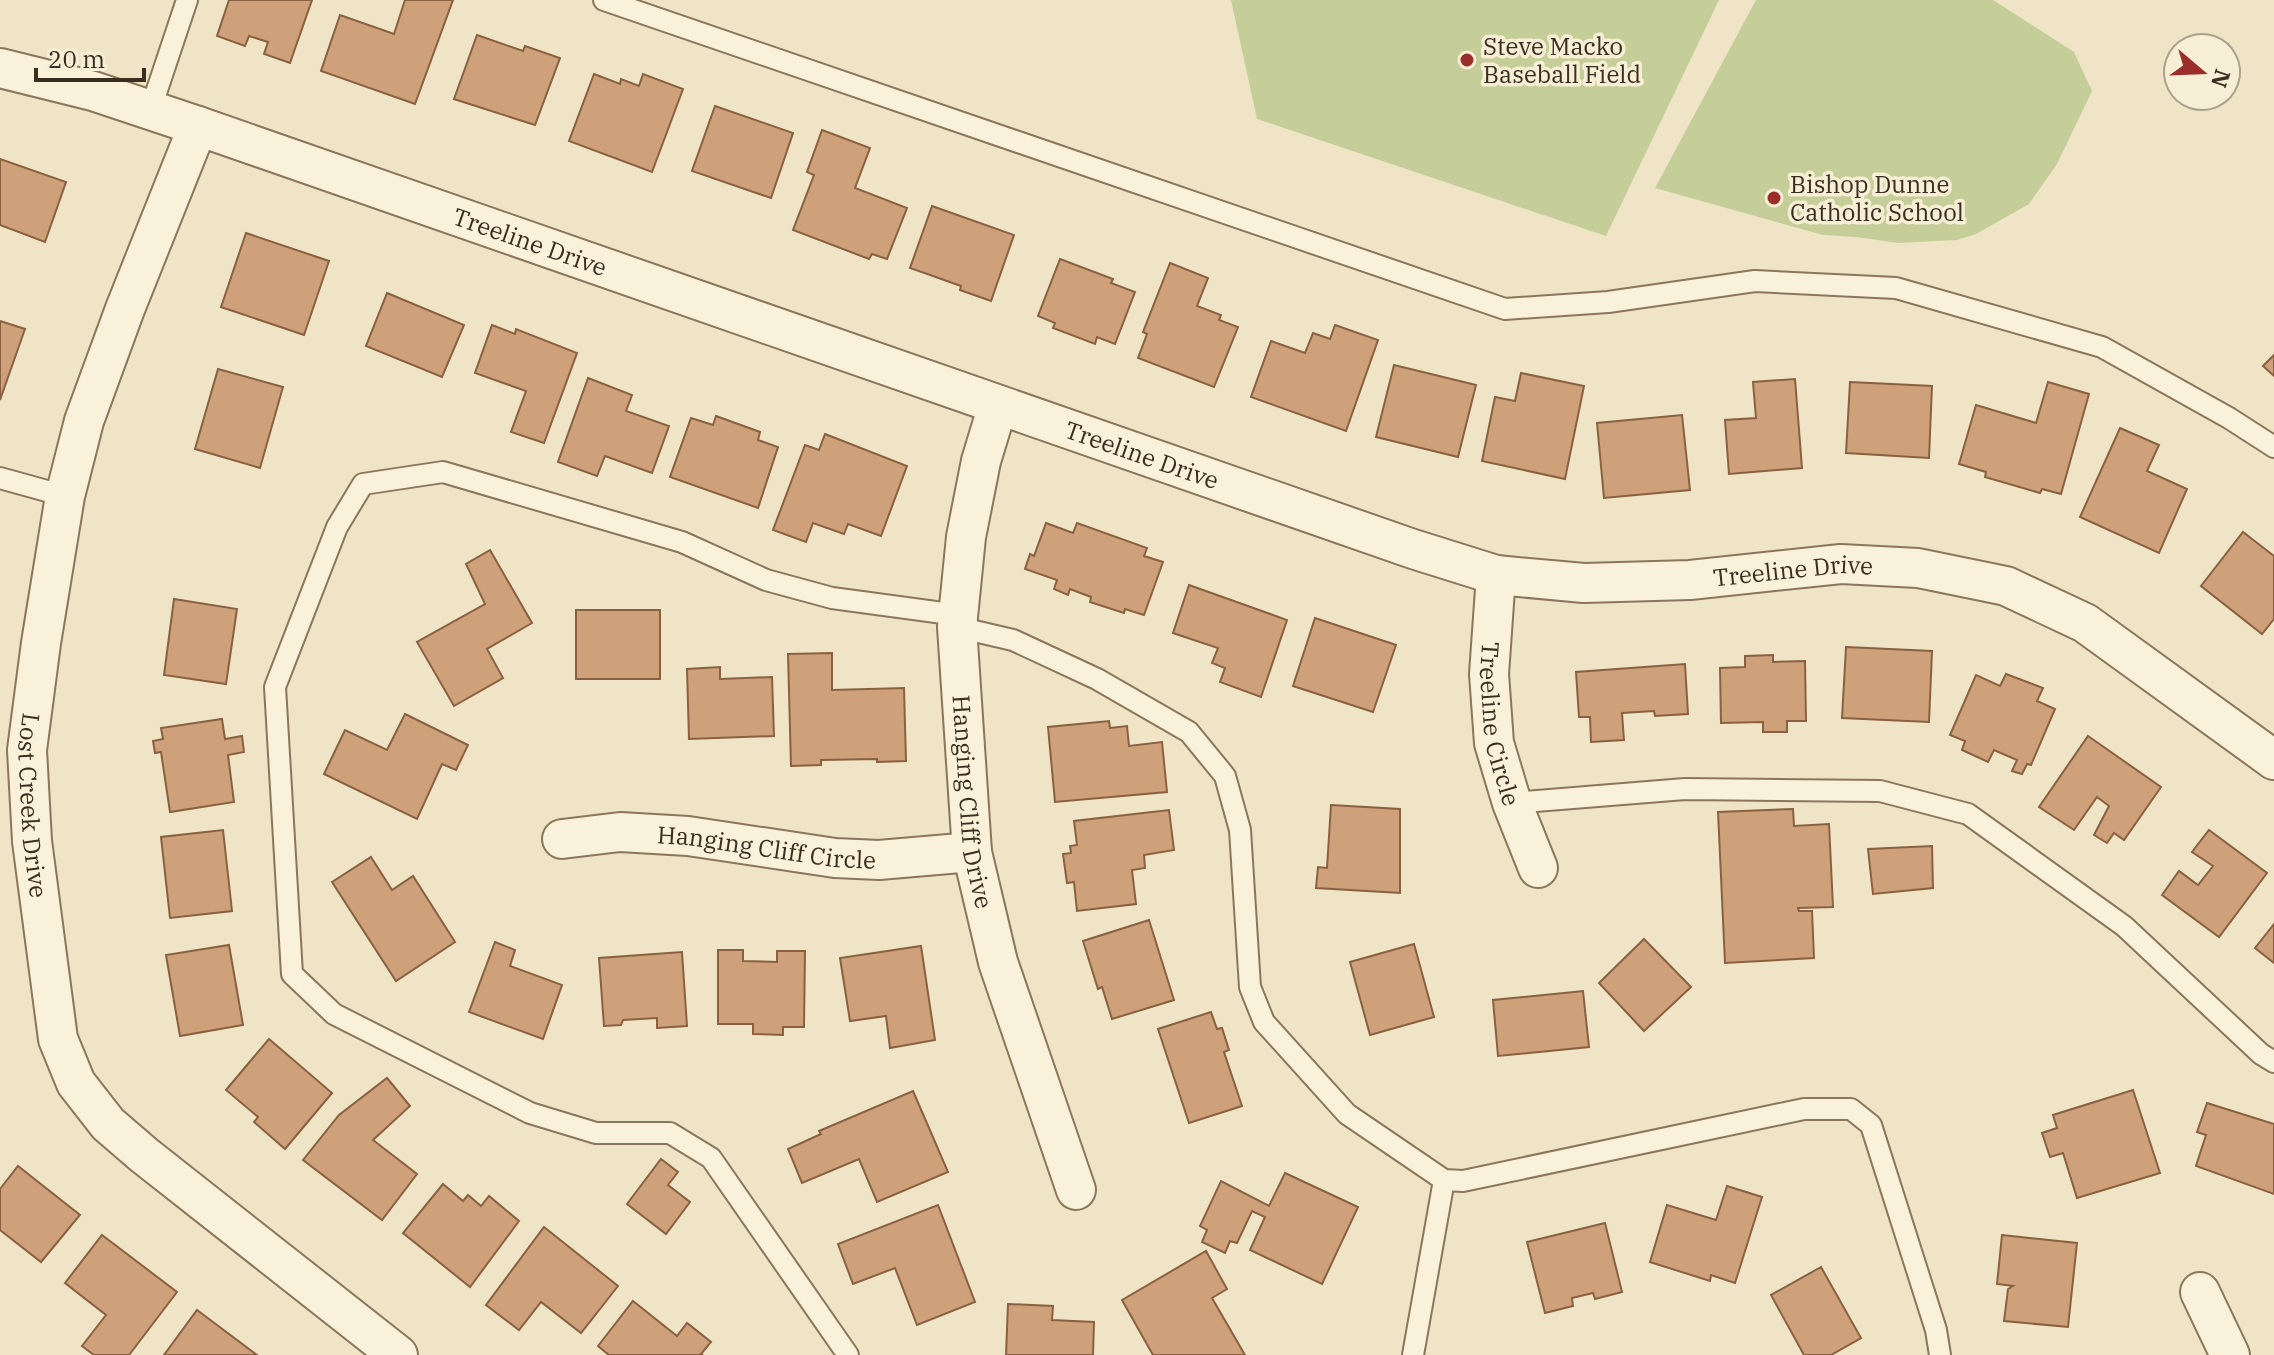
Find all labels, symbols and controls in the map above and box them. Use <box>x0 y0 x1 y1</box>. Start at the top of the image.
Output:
place label: Steve Macko Baseball Field <box>1483 30 1641 90</box>
scale bar <box>36 32 144 82</box>
north arrow <box>2162 32 2242 112</box>
text: 20 m <box>48 43 105 75</box>
marker: Steve Macko Baseball Field <box>1458 51 1476 69</box>
text: N <box>2205 66 2238 92</box>
place label: Bishop Dunne Catholic School <box>1790 168 1964 228</box>
marker: Bishop Dunne Catholic School <box>1765 189 1783 207</box>
street label: Treeline Drive <box>449 200 611 283</box>
street label: Treeline Drive <box>1061 413 1223 496</box>
street label: Treeline Drive <box>1711 548 1874 593</box>
street label: Treeline Circle <box>1473 640 1528 810</box>
street label: Hanging Cliff Drive <box>946 694 1001 912</box>
street label: Lost Creek Drive <box>11 711 55 900</box>
street label: Hanging Cliff Circle <box>656 818 877 876</box>

